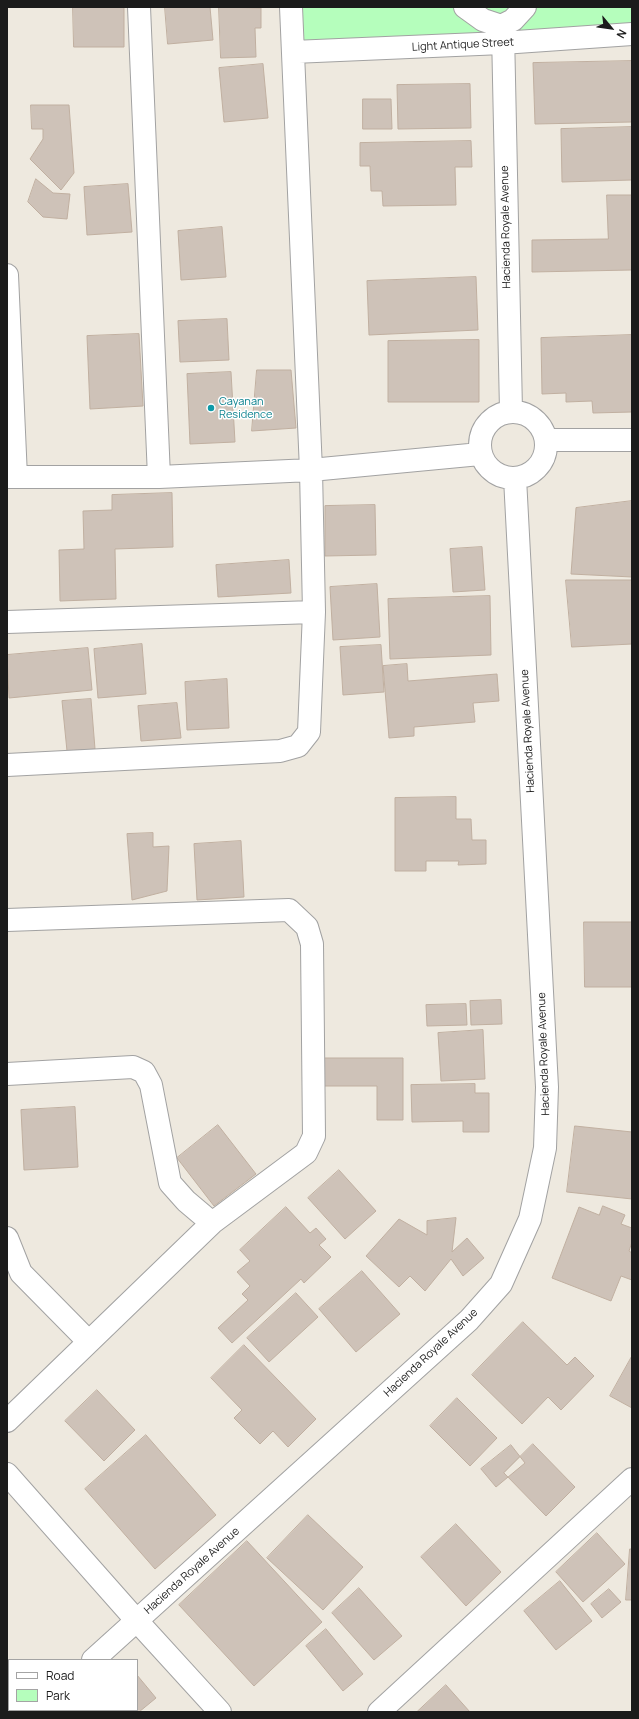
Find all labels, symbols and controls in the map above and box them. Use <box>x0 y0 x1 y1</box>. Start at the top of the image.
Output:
north arrow <box>591 8 631 48</box>
text: N <box>613 27 630 41</box>
street label: Light Antique Street <box>412 36 514 54</box>
street label: Hacienda Royale Avenue <box>498 165 514 289</box>
place label: Cayanan Residence <box>219 395 272 421</box>
marker: Cayanan Residence <box>206 403 216 413</box>
street label: Hacienda Royale Avenue <box>518 669 538 793</box>
street label: Hacienda Royale Avenue <box>535 992 553 1116</box>
street label: Hacienda Royale Avenue <box>381 1306 481 1400</box>
street label: Hacienda Royale Avenue <box>142 1525 242 1617</box>
legend <box>8 1659 138 1711</box>
text: Road <box>46 1667 74 1684</box>
text: Park <box>46 1687 70 1704</box>

